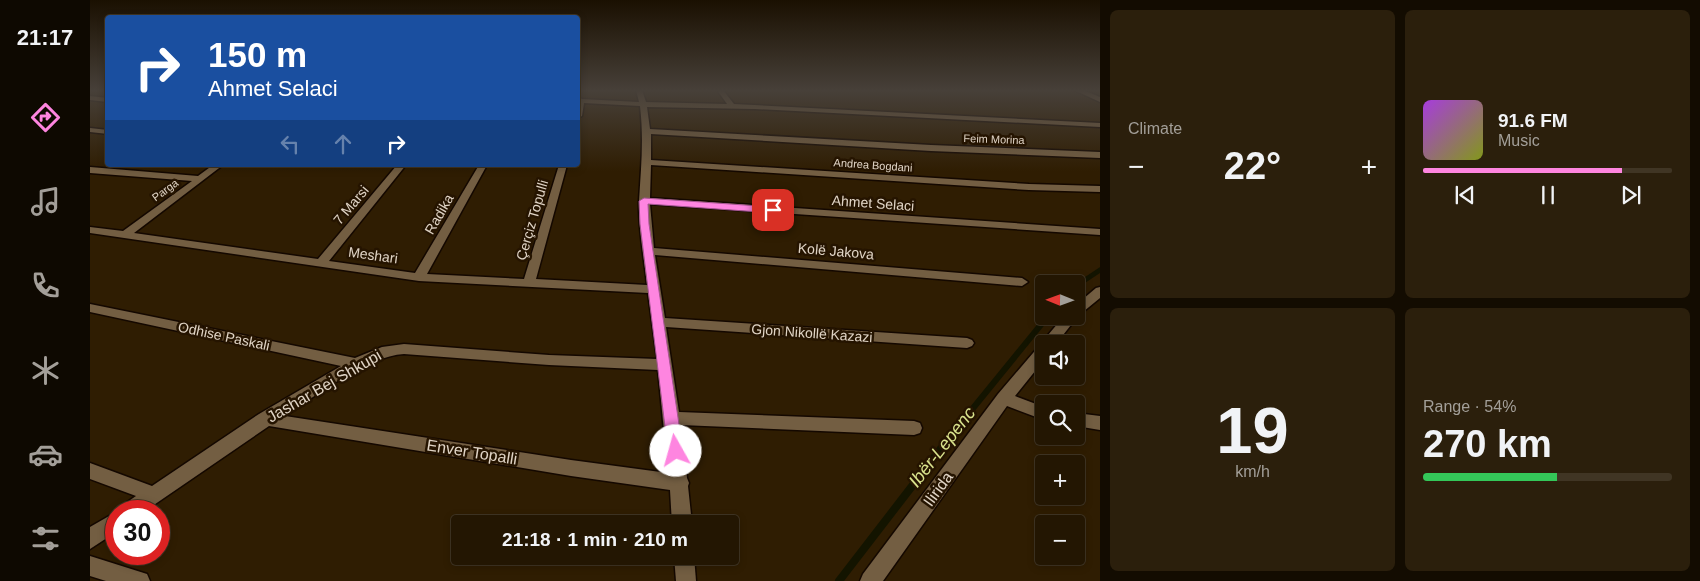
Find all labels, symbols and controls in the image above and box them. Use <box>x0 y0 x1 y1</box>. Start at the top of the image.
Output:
text: 21:17 <box>17 25 73 50</box>
icon: right <box>125 35 190 100</box>
text: 150 m <box>208 35 307 74</box>
text: Ahmet Selaci <box>208 76 338 101</box>
icon: directions <box>28 100 63 135</box>
text: 91.6 FM <box>1498 110 1568 131</box>
text: Climate <box>1128 120 1182 137</box>
icon: left <box>276 130 304 158</box>
icon: ahead <box>329 130 357 158</box>
icon: right <box>382 130 410 158</box>
street label: Feim Morina <box>963 132 1026 146</box>
text: Music <box>1498 132 1540 149</box>
text: 22° <box>1224 145 1281 187</box>
text: − <box>1128 151 1144 182</box>
text: + <box>1361 151 1377 182</box>
street label: Andrea Bogdani <box>833 156 913 174</box>
street label: Parga <box>150 176 181 203</box>
street label: Çerçiz Topulli <box>513 178 551 262</box>
icon: previous <box>1451 181 1479 209</box>
icon: pause <box>1534 181 1562 209</box>
icon: next <box>1617 181 1645 209</box>
street label: 7 Marsi <box>330 182 372 228</box>
icon: music <box>28 184 63 219</box>
pin <box>752 189 794 231</box>
street label: Radika <box>421 191 457 237</box>
street label: Ahmet Selaci <box>831 192 915 214</box>
icon: arrive <box>759 196 787 224</box>
street label: Kolë Jakova <box>797 240 875 262</box>
street label: Meshari <box>347 244 399 266</box>
icon: phone <box>28 268 63 303</box>
north arrow <box>1035 275 1085 325</box>
map controls <box>1035 275 1085 565</box>
street label: Odhise Paskali <box>177 318 271 354</box>
street label: Gjon Nikollë Kazazi <box>751 321 873 345</box>
button: sound <box>1035 335 1085 385</box>
street label: Jashar Bej Shkupi <box>264 346 384 426</box>
icon: climate <box>28 353 63 388</box>
text: 19 <box>1216 394 1289 467</box>
button: search <box>1035 395 1085 445</box>
text: Range · 54% <box>1423 398 1516 415</box>
water label: Ibër-Lepenc <box>905 403 979 491</box>
text: 270 km <box>1423 423 1552 465</box>
position arrow <box>649 424 701 476</box>
street label: Enver Topalli <box>426 436 518 468</box>
icon: car <box>28 437 63 472</box>
button: + <box>1035 455 1085 505</box>
text: km/h <box>1235 463 1270 480</box>
street label: Ilirida <box>920 468 956 509</box>
speed limit sign: 30 <box>105 500 170 565</box>
button: − <box>1035 515 1085 565</box>
icon: filters <box>28 521 63 556</box>
text: 21:18 · 1 min · 210 m <box>502 529 688 550</box>

